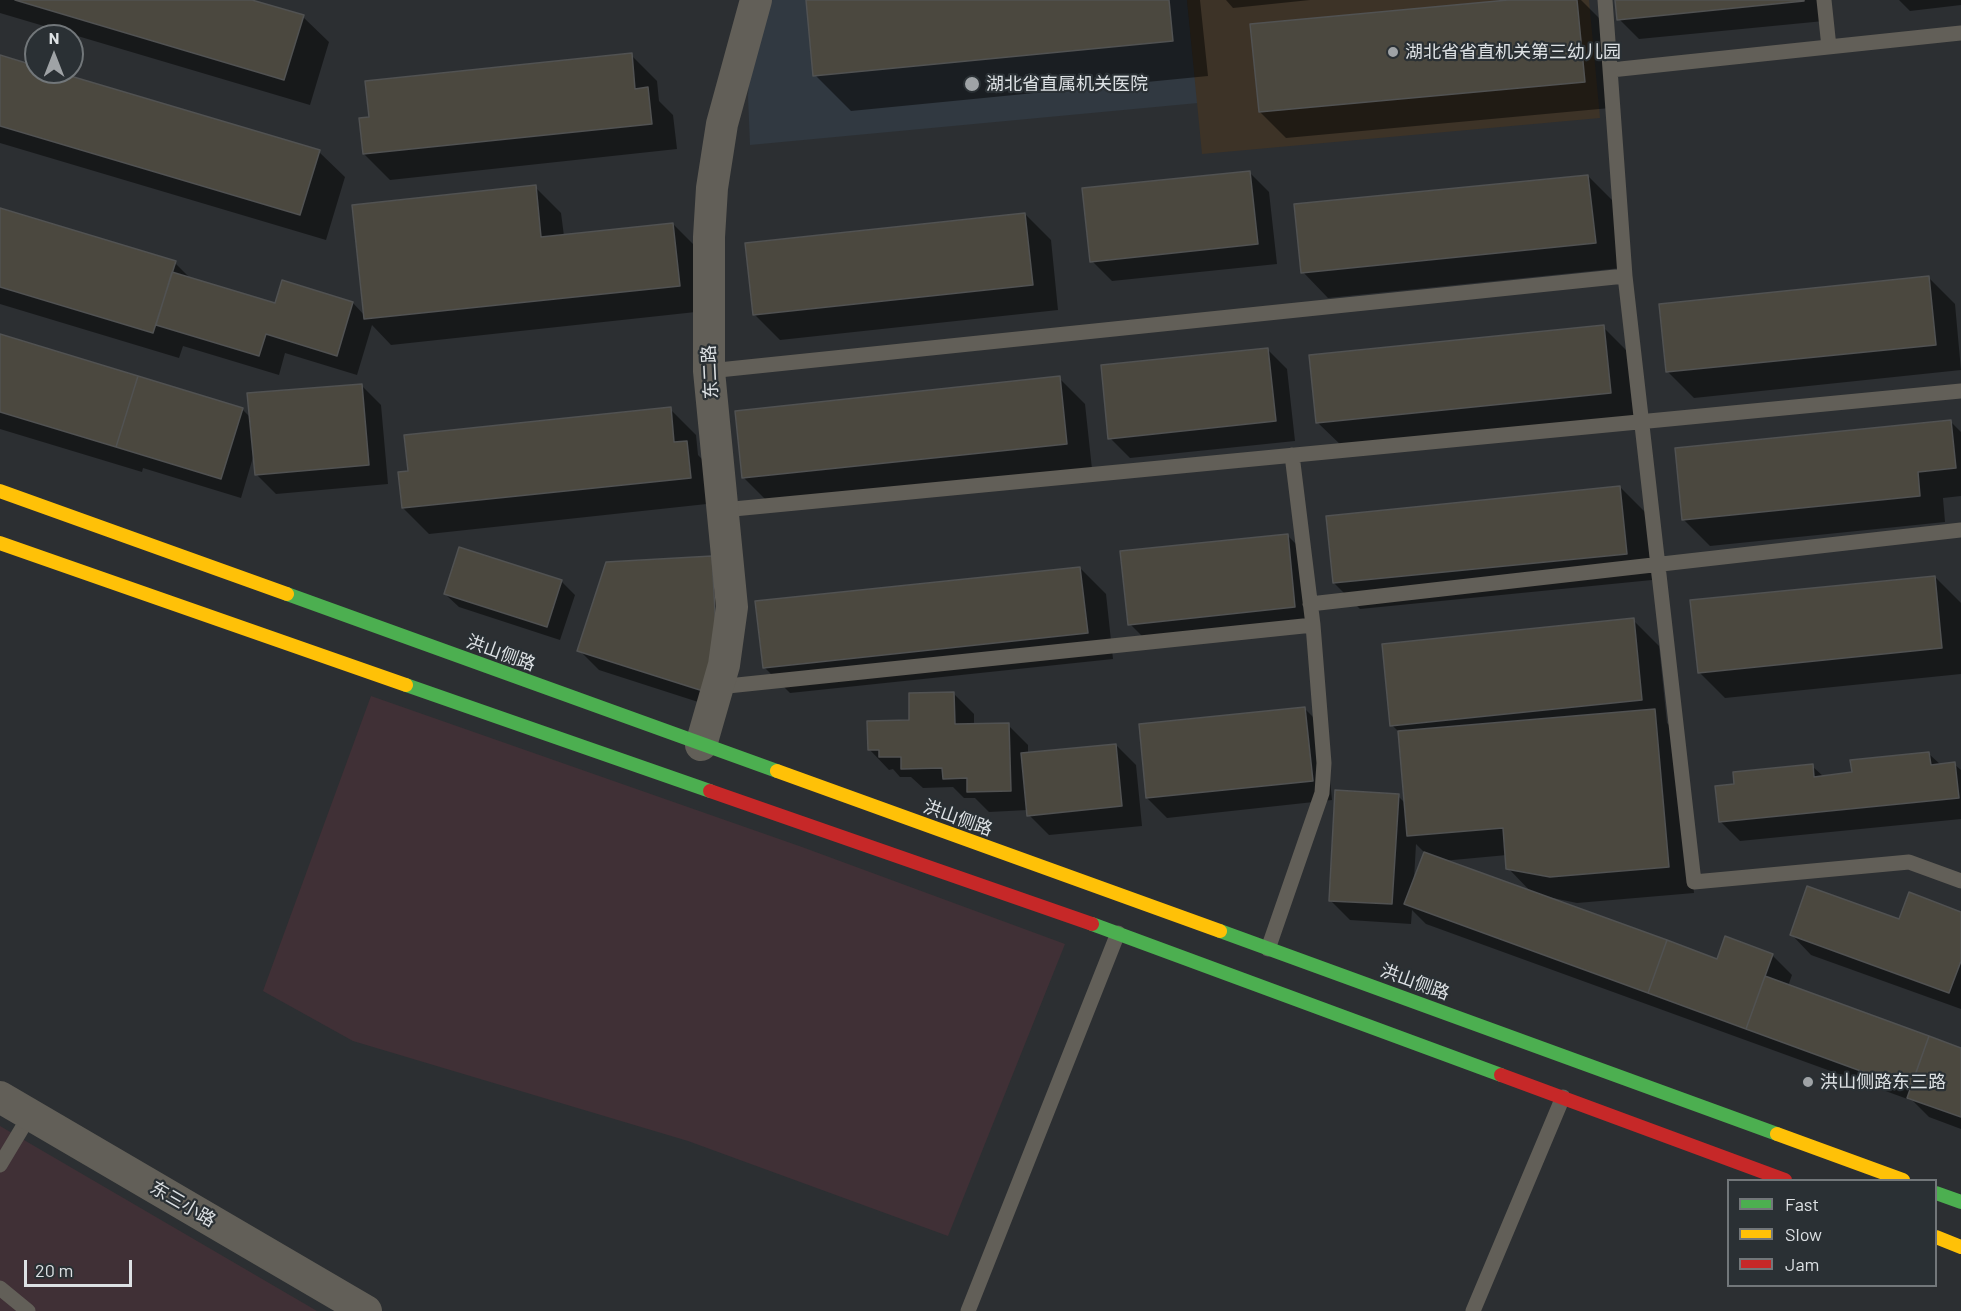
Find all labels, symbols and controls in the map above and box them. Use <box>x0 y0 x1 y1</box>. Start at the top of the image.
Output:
north arrow <box>24 24 84 84</box>
text: N <box>49 28 59 47</box>
place label: 湖北省省直机关第三幼儿园 <box>1405 41 1621 63</box>
marker: 湖北省省直机关第三幼儿园 <box>1386 45 1400 59</box>
place label: 湖北省直属机关医院 <box>986 73 1148 95</box>
marker: 湖北省直属机关医院 <box>963 75 981 93</box>
street label: 东二路 <box>698 344 722 400</box>
street label: 洪山侧路 <box>463 631 539 675</box>
street label: 洪山侧路 <box>920 796 996 840</box>
street label: 洪山侧路 <box>1377 960 1453 1004</box>
place label: 洪山侧路东三路 <box>1820 1071 1946 1093</box>
marker: 洪山侧路东三路 <box>1801 1075 1815 1089</box>
street label: 东三小路 <box>146 1177 220 1231</box>
legend <box>1727 1179 1937 1287</box>
text: Fast <box>1785 1193 1819 1215</box>
text: Slow <box>1785 1223 1822 1245</box>
scale bar <box>27 1248 135 1286</box>
text: Jam <box>1785 1253 1819 1275</box>
text: 20 m <box>35 1259 73 1281</box>

